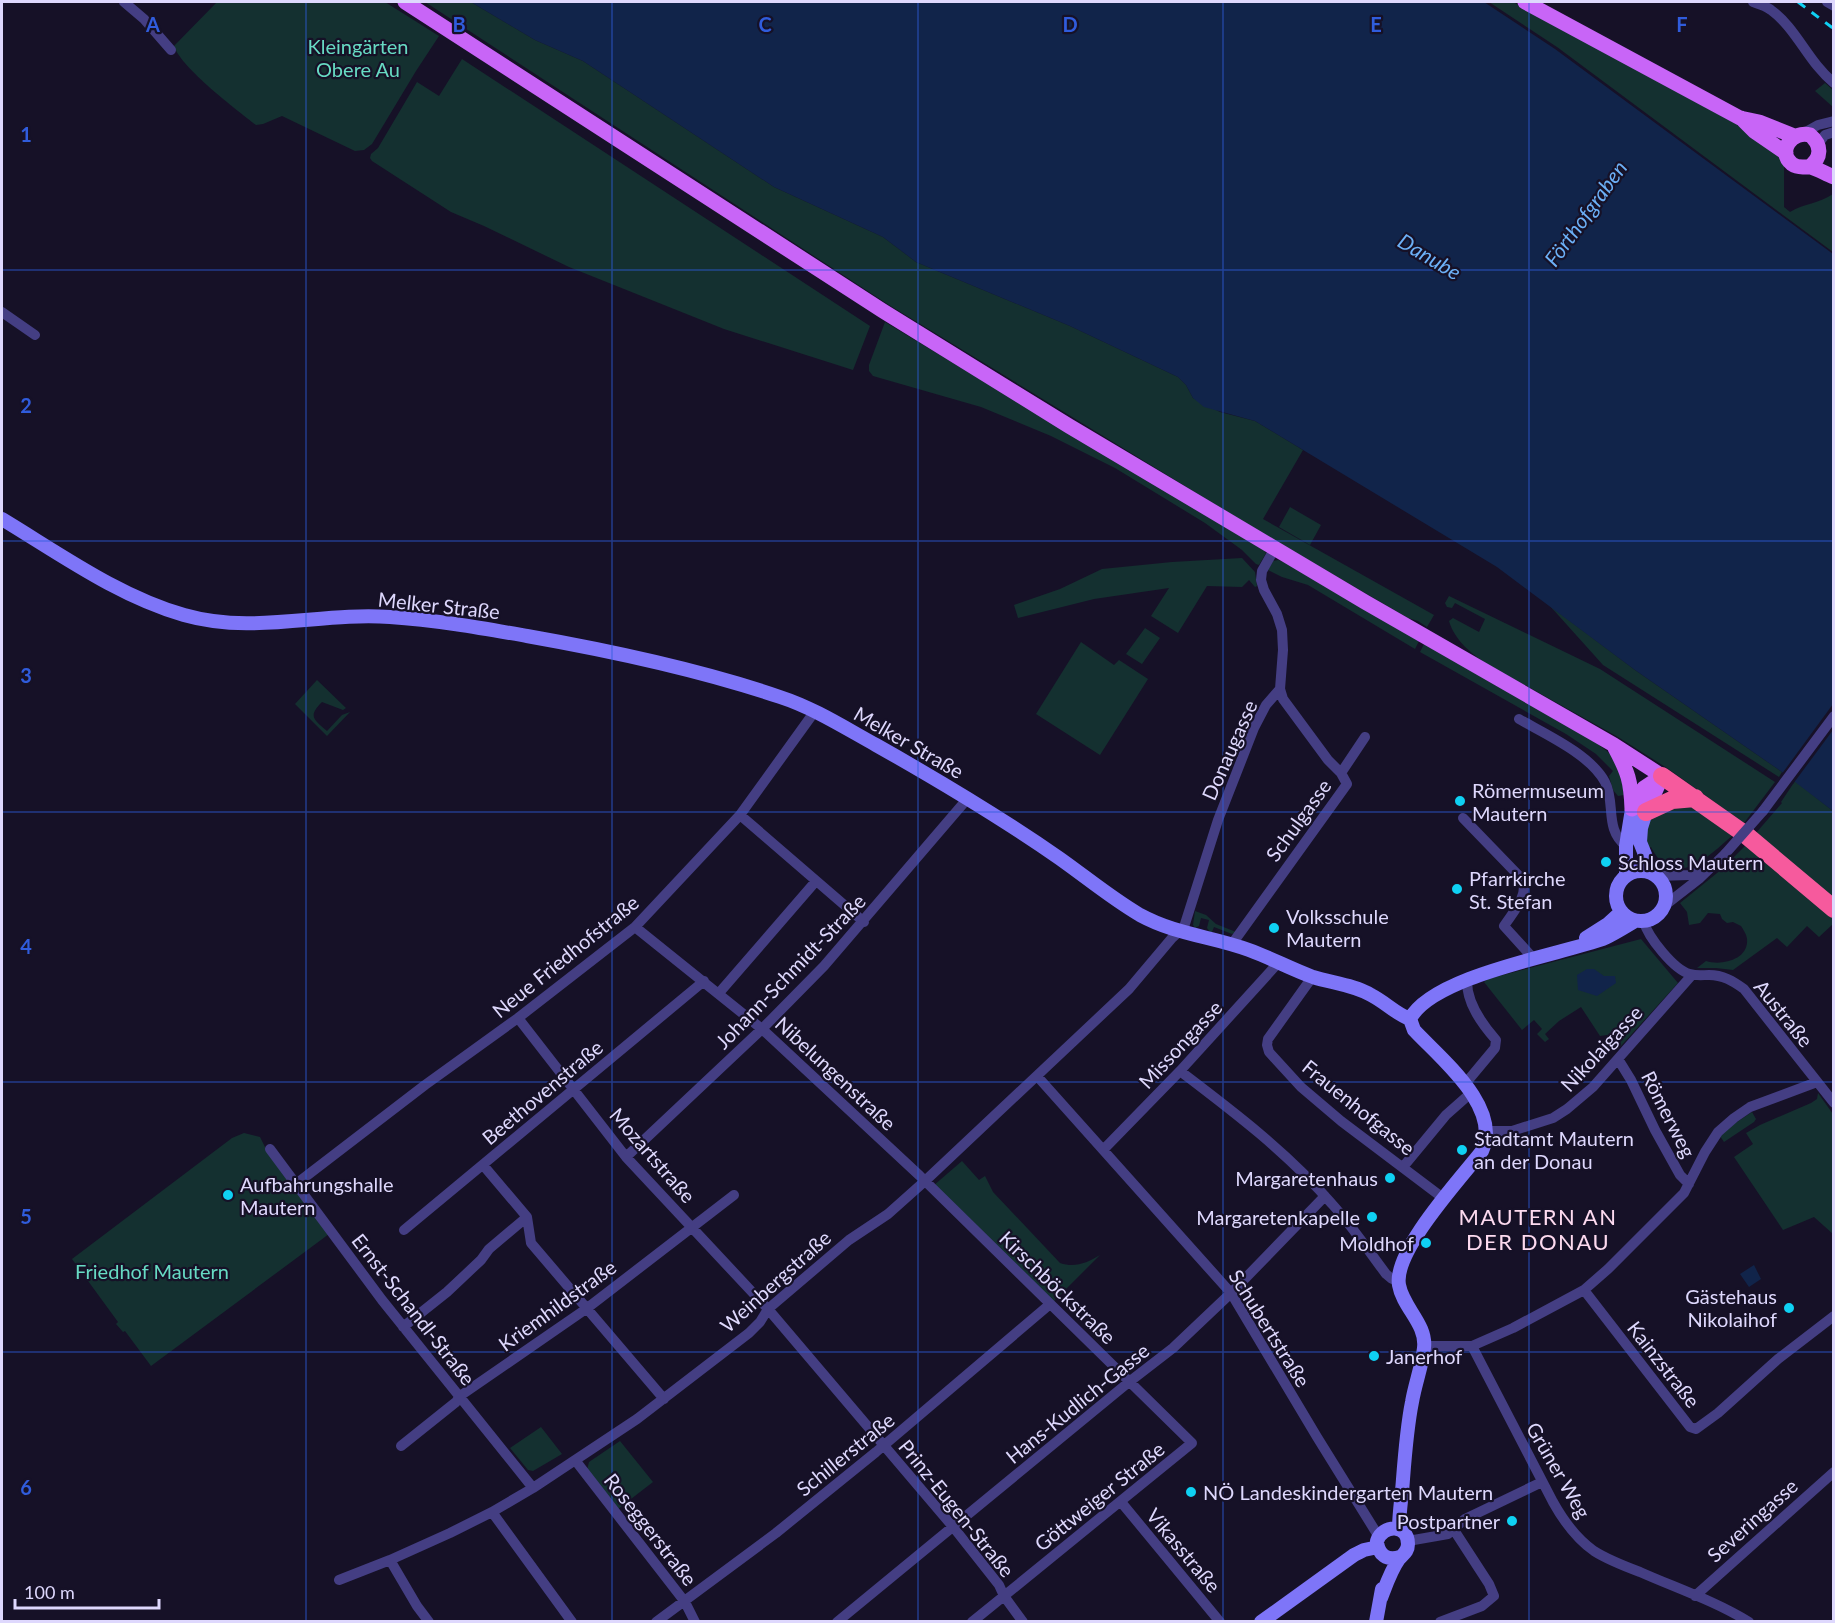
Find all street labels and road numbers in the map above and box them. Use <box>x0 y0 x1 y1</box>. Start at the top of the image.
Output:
street label: Melker Straße <box>377 587 501 623</box>
street label: Donaugasse <box>1196 696 1262 804</box>
street label: Melker Straße <box>850 701 968 783</box>
street label: Schulgasse <box>1260 774 1336 866</box>
street label: Johann-Schmidt-Straße <box>710 889 870 1053</box>
street label: Neue Friedhofstraße <box>487 890 643 1022</box>
street label: Austraße <box>1750 975 1818 1051</box>
street label: Missongasse <box>1133 995 1227 1093</box>
street label: Nikolaigasse <box>1555 1000 1647 1096</box>
street label: Nibelungenstraße <box>771 1011 901 1135</box>
street label: Beethovenstraße <box>477 1035 607 1149</box>
street label: Frauenhofgasse <box>1298 1054 1420 1160</box>
street label: Römerweg <box>1637 1067 1701 1161</box>
street label: Mozartstraße <box>605 1103 701 1207</box>
street label: Weinbergstraße <box>715 1225 835 1337</box>
street label: Kirschböckstraße <box>995 1226 1121 1348</box>
street label: Ernst-Schandl-Straße <box>347 1228 481 1390</box>
street label: Kriemhildstraße <box>494 1254 620 1356</box>
street label: Schubertstraße <box>1224 1265 1316 1391</box>
street label: Kainzstraße <box>1623 1316 1705 1412</box>
street label: Hans-Kudlich-Gasse <box>1001 1338 1153 1468</box>
street label: Schillerstraße <box>791 1407 899 1501</box>
street label: Grüner Weg <box>1522 1418 1596 1522</box>
street label: Prinz-Eugen-Straße <box>894 1434 1020 1582</box>
street label: Göttweiger Straße <box>1029 1436 1169 1556</box>
street label: Roseggerstraße <box>600 1468 702 1590</box>
street label: Severingasse <box>1702 1473 1802 1567</box>
street label: Vikasstraße <box>1142 1503 1226 1597</box>

